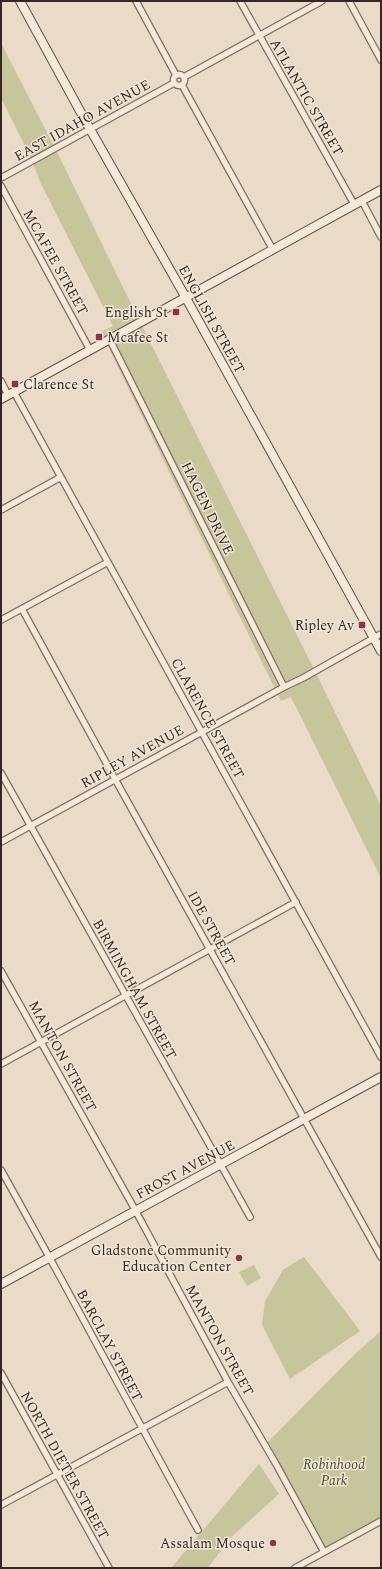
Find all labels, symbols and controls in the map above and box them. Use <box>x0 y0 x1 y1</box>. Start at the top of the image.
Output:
street label: ATLANTIC STREET <box>264 35 349 160</box>
street label: EAST IDAHO AVENUE <box>10 74 154 167</box>
street label: MCAFEE STREET <box>18 206 93 319</box>
street label: ENGLISH STREET <box>173 261 250 377</box>
place label: English St <box>105 302 168 323</box>
marker: English St <box>171 307 181 317</box>
place label: Mcafee St <box>107 327 168 348</box>
marker: Mcafee St <box>94 332 104 342</box>
place label: Clarence St <box>23 374 94 395</box>
marker: Clarence St <box>10 379 20 389</box>
street label: HAGEN DRIVE <box>176 458 239 558</box>
place label: Ripley Av <box>295 615 355 636</box>
marker: Ripley Av <box>357 620 367 630</box>
street label: CLARENCE STREET <box>166 654 250 783</box>
street label: RIPLEY AVENUE <box>77 719 188 794</box>
street label: IDE STREET <box>182 887 241 970</box>
street label: BIRMINGHAM STREET <box>87 915 182 1063</box>
street label: MANTON STREET <box>23 997 102 1116</box>
street label: FROST AVENUE <box>132 1134 239 1204</box>
place label: Gladstone Community Education Center <box>91 1240 232 1277</box>
marker: Gladstone Community Education Center <box>234 1253 244 1263</box>
street label: MANTON STREET <box>180 1281 259 1400</box>
street label: BARCLAY STREET <box>71 1285 148 1405</box>
street label: NORTH DIETER STREET <box>15 1387 114 1543</box>
park label: Robinhood Park <box>303 1454 365 1491</box>
place label: Assalam Mosque <box>160 1533 265 1554</box>
marker: Assalam Mosque <box>268 1538 278 1548</box>

